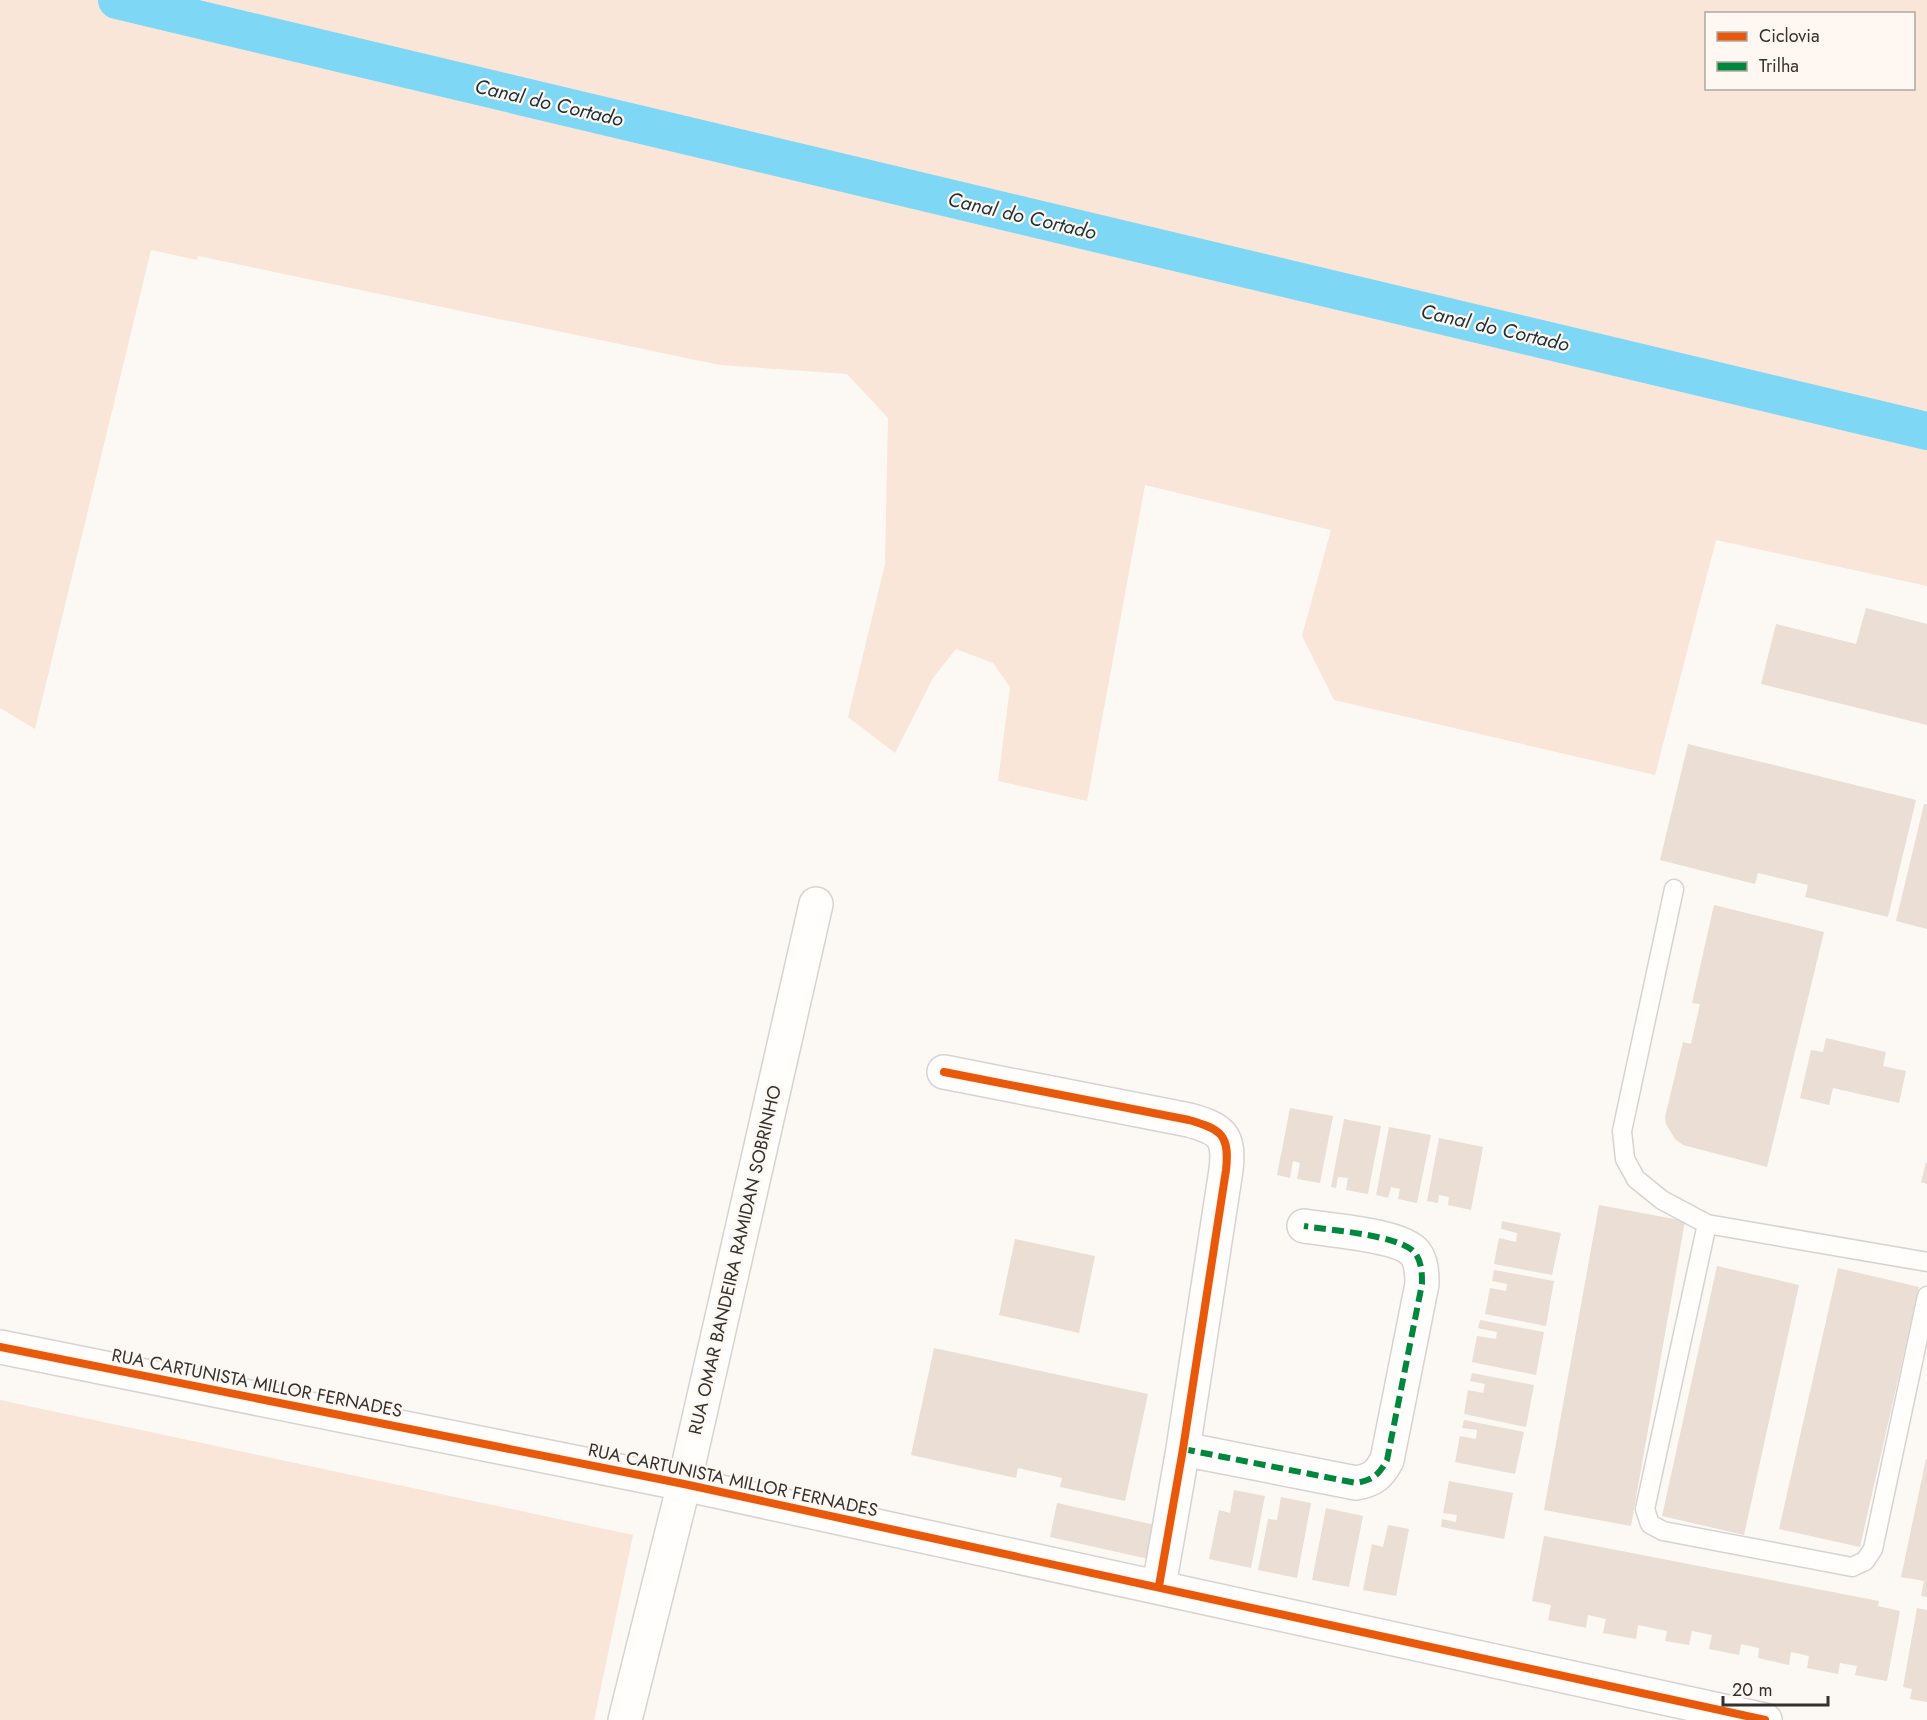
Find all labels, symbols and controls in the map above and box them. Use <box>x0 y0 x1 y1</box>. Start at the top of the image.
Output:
legend <box>1705 12 1915 90</box>
text: Ciclovia <box>1759 23 1820 49</box>
text: Trilha <box>1759 53 1799 79</box>
water label: Canal do Cortado <box>472 72 627 134</box>
water label: Canal do Cortado <box>945 185 1100 247</box>
water label: Canal do Cortado <box>1418 297 1573 359</box>
street label: RUA OMAR BANDEIRA RAMIDAN SOBRINHO <box>682 1083 788 1437</box>
street label: RUA CARTUNISTA MILLOR FERNADES <box>109 1342 405 1424</box>
street label: RUA CARTUNISTA MILLOR FERNADES <box>586 1437 880 1523</box>
scale bar <box>1723 1669 1828 1707</box>
text: 20 m <box>1732 1677 1772 1703</box>

